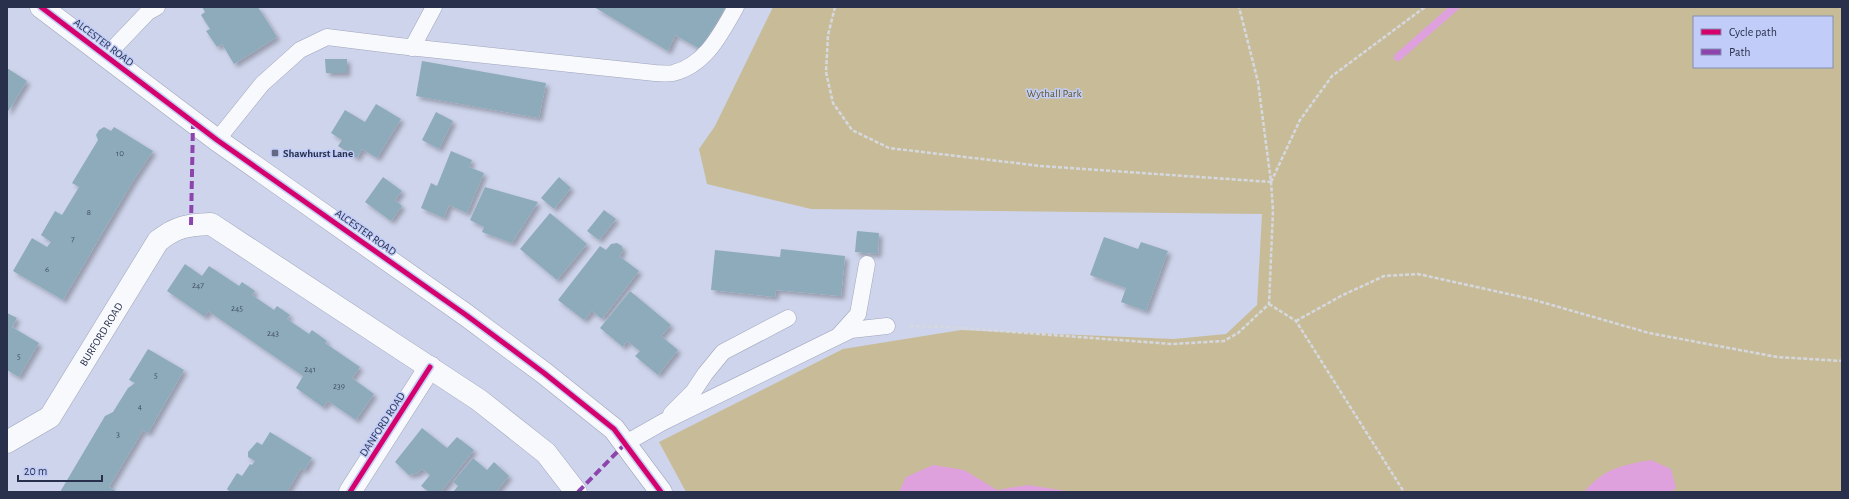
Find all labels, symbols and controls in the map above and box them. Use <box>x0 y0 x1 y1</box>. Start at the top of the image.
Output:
street label: ALCESTER ROAD <box>72 16 136 68</box>
legend <box>1693 16 1833 68</box>
text: Cycle path <box>1729 26 1777 39</box>
text: Path <box>1729 46 1751 58</box>
park label: Wythall Park <box>1027 88 1081 99</box>
marker: Shawhurst Lane <box>270 148 280 158</box>
place label: Shawhurst Lane <box>283 148 353 159</box>
house number: 10 <box>116 149 124 158</box>
street label: ALCESTER ROAD <box>333 207 398 257</box>
house number: 8 <box>87 208 91 217</box>
house number: 7 <box>71 235 75 244</box>
house number: 6 <box>45 265 49 274</box>
house number: 247 <box>192 281 204 290</box>
street label: BURFORD ROAD <box>78 301 125 368</box>
house number: 245 <box>231 304 243 313</box>
house number: 243 <box>267 329 279 338</box>
house number: 5 <box>17 352 21 361</box>
house number: 241 <box>304 365 316 374</box>
house number: 5 <box>154 371 158 380</box>
house number: 239 <box>333 382 345 391</box>
street label: DANFORD ROAD <box>358 390 407 458</box>
house number: 4 <box>138 402 143 411</box>
house number: 3 <box>116 430 120 439</box>
scale bar <box>18 457 102 483</box>
text: 20 m <box>24 465 47 477</box>

